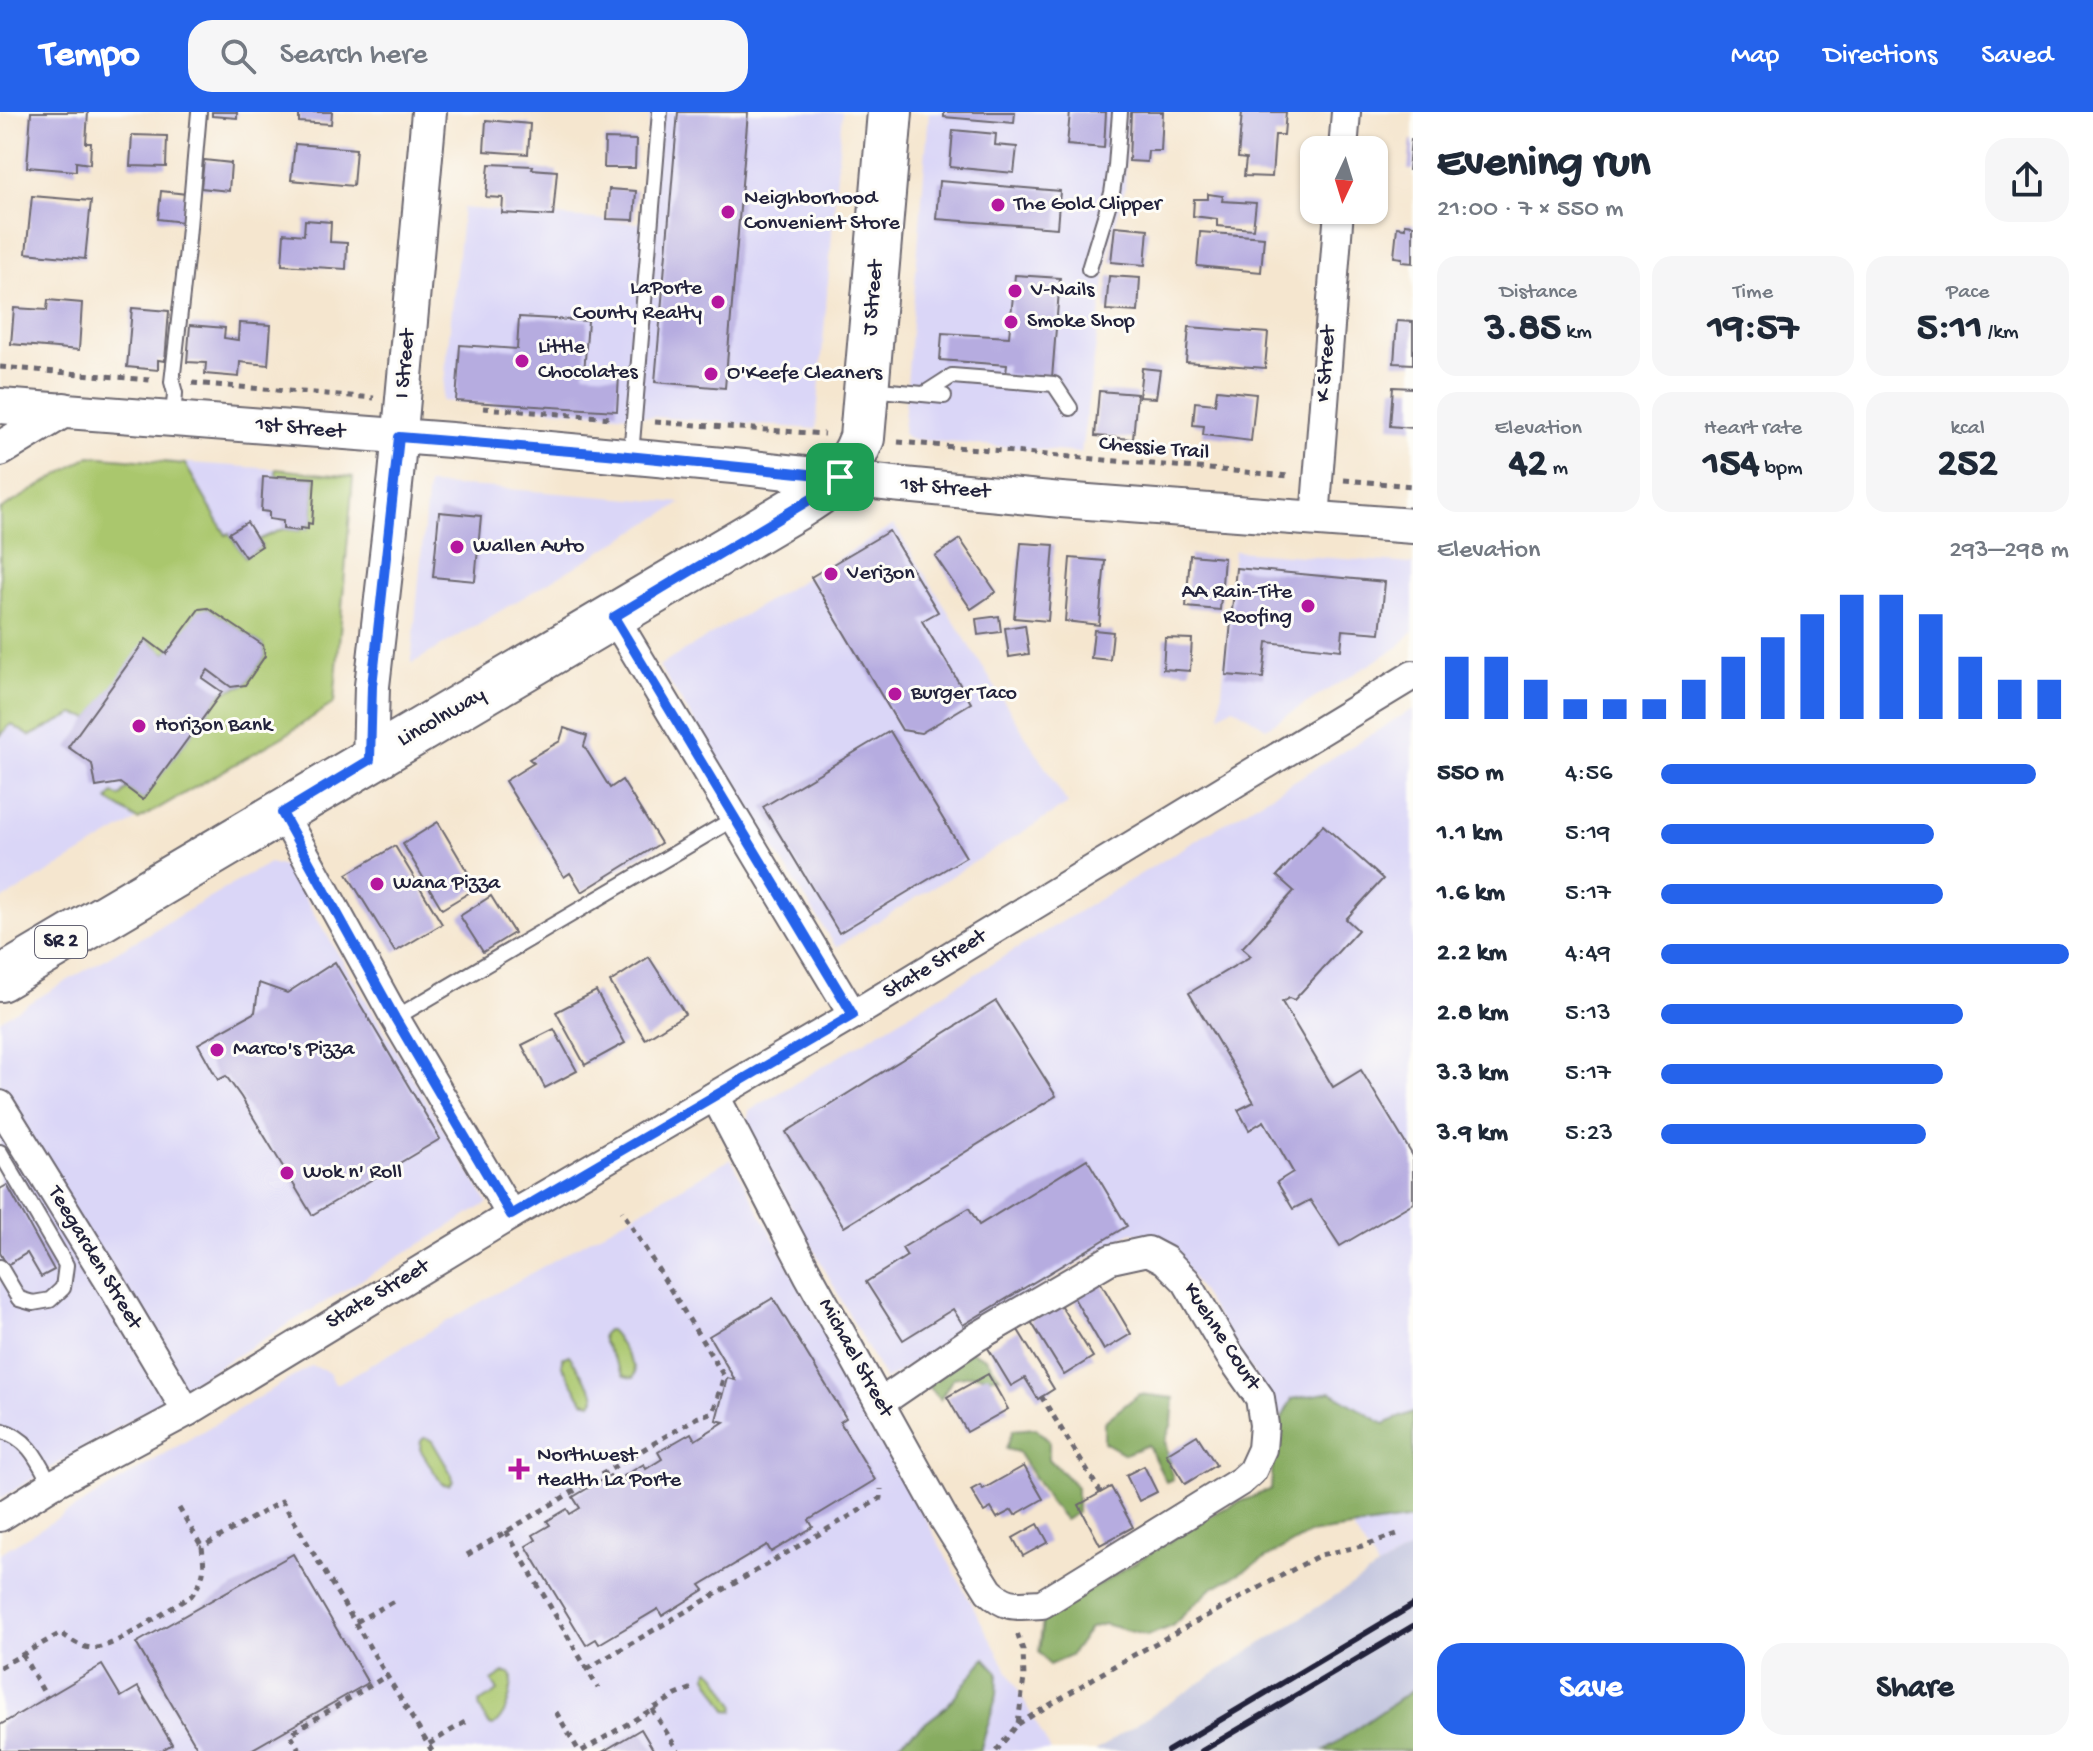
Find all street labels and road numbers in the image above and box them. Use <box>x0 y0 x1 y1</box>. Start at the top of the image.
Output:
street label: J Street <box>858 257 890 337</box>
street label: K Street <box>1311 323 1343 403</box>
street label: I Street <box>390 326 422 400</box>
street label: 1st Street <box>253 412 348 446</box>
street label: Chessie Trail <box>1098 431 1210 467</box>
street label: 1st Street <box>898 472 993 506</box>
street label: Lincolnway <box>393 682 491 754</box>
street label: State Street <box>879 923 993 1006</box>
road number: SR 2 <box>35 926 87 958</box>
street label: Teegarden Street <box>40 1180 148 1336</box>
street label: State Street <box>322 1253 436 1336</box>
street label: Kuehne Court <box>1177 1278 1267 1397</box>
street label: Michael Street <box>812 1294 899 1424</box>

